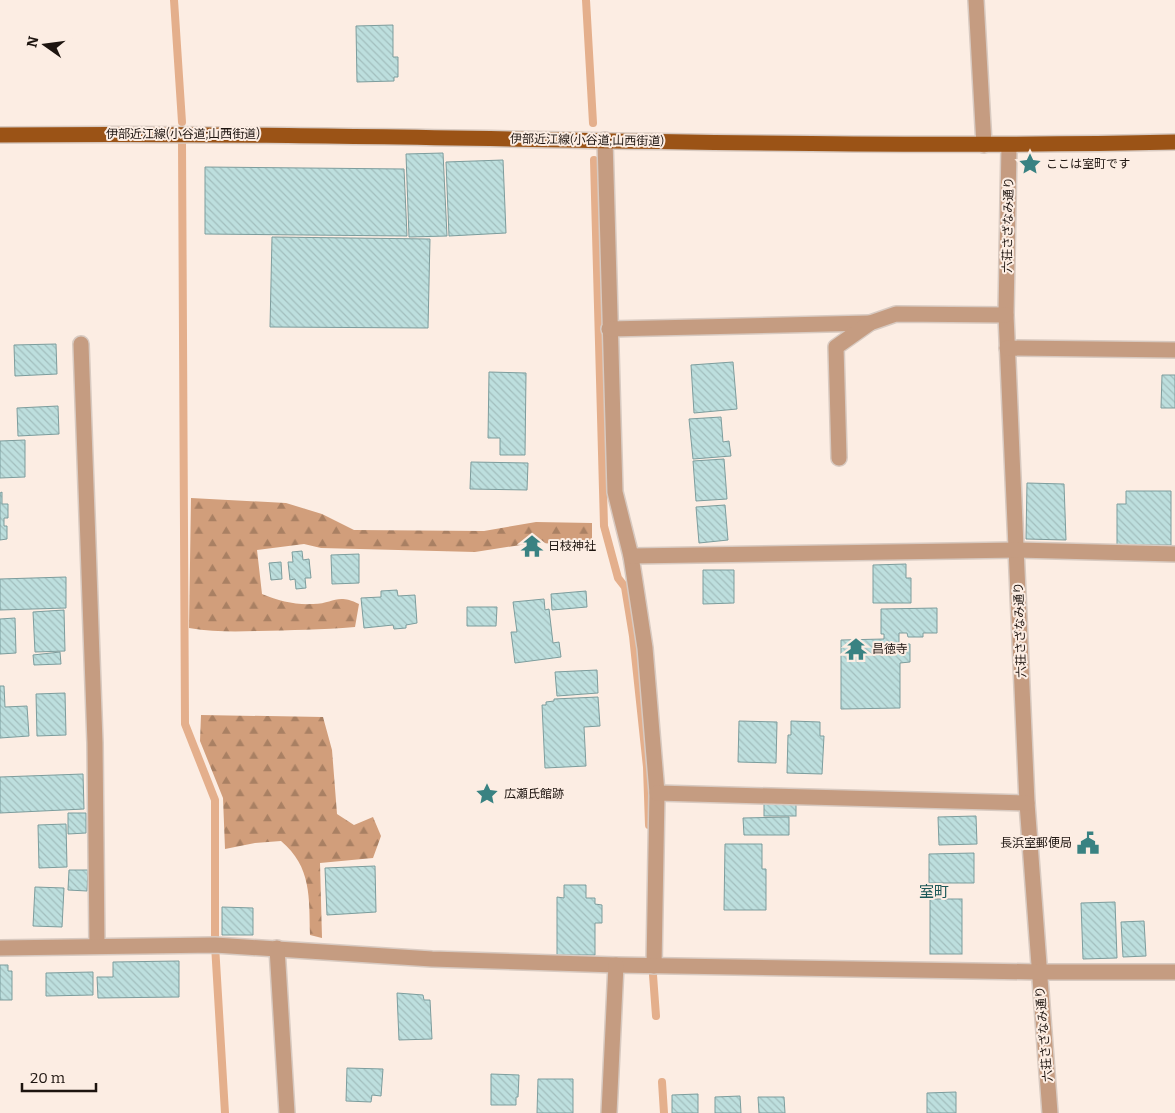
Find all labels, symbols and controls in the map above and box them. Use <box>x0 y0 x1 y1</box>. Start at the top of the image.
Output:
north arrow <box>20 20 70 70</box>
text: N <box>23 34 42 49</box>
street label: 伊部近江線(小谷道;山西街道) <box>106 126 260 141</box>
street label: 伊部近江線(小谷道;山西街道) <box>510 131 664 148</box>
place icon: ここは室町です <box>1017 151 1043 177</box>
place label: ここは室町です <box>1046 157 1130 171</box>
street label: 六荘さざなみ通り <box>1000 177 1016 273</box>
temple icon: 日枝神社 <box>519 533 545 559</box>
place label: 日枝神社 <box>548 539 596 553</box>
street label: 六荘さざなみ通り <box>1011 582 1029 678</box>
temple icon: 昌徳寺 <box>843 636 869 662</box>
place label: 昌徳寺 <box>872 642 908 656</box>
place icon: 広瀬氏館跡 <box>474 781 500 807</box>
place label: 広瀬氏館跡 <box>504 787 564 801</box>
public building icon: 長浜室郵便局 <box>1075 830 1101 856</box>
place label: 長浜室郵便局 <box>1000 836 1072 850</box>
district label: 室町 <box>919 883 949 901</box>
street label: 六荘さざなみ通り <box>1033 986 1055 1082</box>
scale bar <box>22 1060 96 1092</box>
text: 20 m <box>30 1069 66 1087</box>

